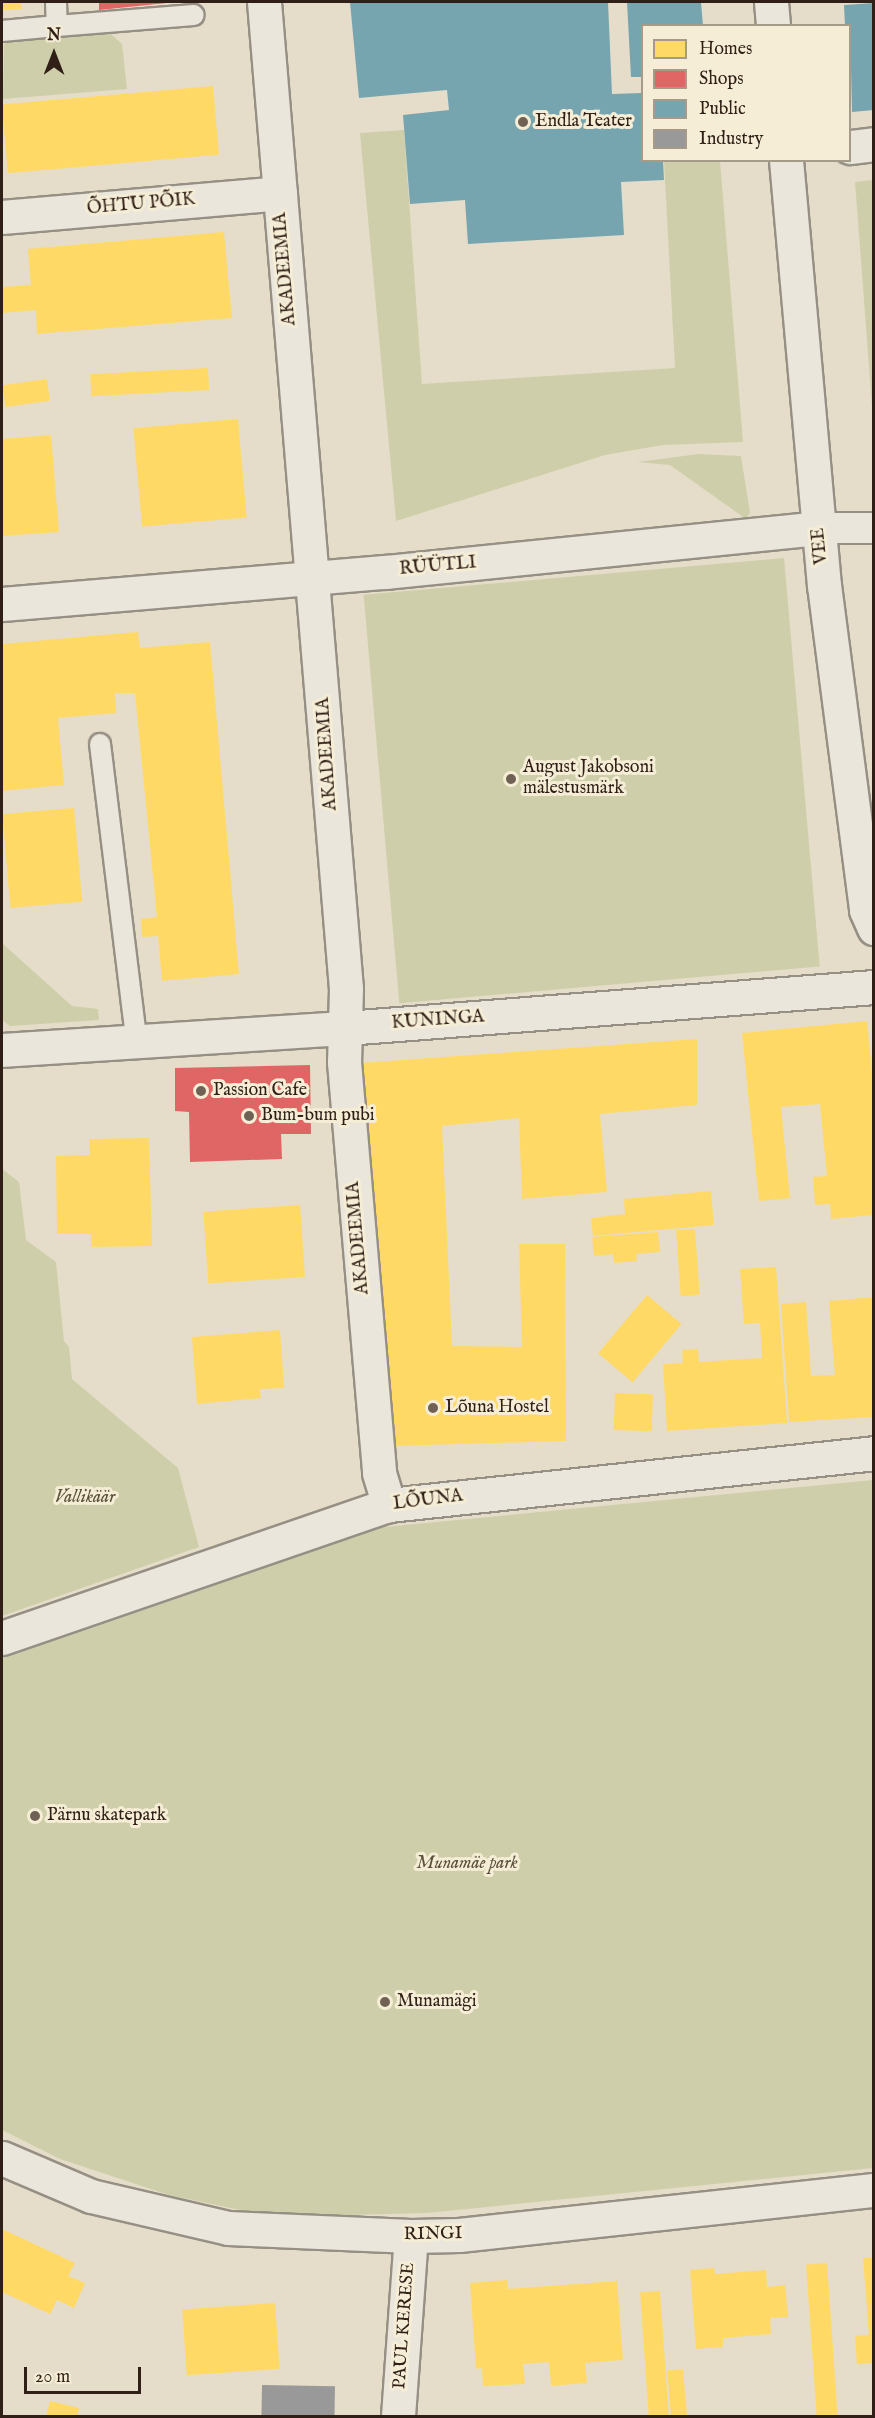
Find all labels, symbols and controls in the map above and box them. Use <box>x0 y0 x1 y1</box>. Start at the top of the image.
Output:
north arrow <box>24 24 84 84</box>
legend <box>641 24 851 162</box>
text: N <box>47 26 61 46</box>
text: Homes <box>699 38 752 61</box>
text: Shops <box>699 68 744 91</box>
text: Public <box>699 98 746 121</box>
place label: Endla Teater <box>535 111 632 133</box>
marker: Endla Teater <box>516 115 530 129</box>
text: Industry <box>699 128 763 151</box>
street label: ÕHTU PÕIK <box>86 190 196 220</box>
street label: AKADEEMIA <box>270 212 302 326</box>
street label: VEE <box>808 527 834 565</box>
street label: RÜÜTLI <box>399 553 477 581</box>
street label: AKADEEMIA <box>313 697 343 811</box>
place label: August Jakobsoni mälestusmärk <box>523 758 654 800</box>
marker: August Jakobsoni mälestusmärk <box>504 772 518 786</box>
street label: KUNINGA <box>391 1007 485 1035</box>
place label: Passion Cafe <box>213 1080 307 1102</box>
marker: Passion Cafe <box>194 1084 208 1098</box>
place label: Bum-bum pubi <box>261 1105 375 1127</box>
marker: Bum-bum pubi <box>242 1109 256 1123</box>
street label: AKADEEMIA <box>343 1181 375 1295</box>
place label: Lõuna Hostel <box>445 1397 549 1419</box>
marker: Lõuna Hostel <box>426 1401 440 1415</box>
street label: LÕUNA <box>392 1486 464 1516</box>
park label: Vallikäär <box>55 1487 115 1509</box>
place label: Pärnu skatepark <box>47 1805 166 1827</box>
marker: Pärnu skatepark <box>28 1809 42 1823</box>
park label: Munamäe park <box>416 1853 518 1875</box>
place label: Munamägi <box>397 1991 477 2013</box>
marker: Munamägi <box>378 1995 392 2009</box>
street label: RINGI <box>403 2224 463 2246</box>
street label: PAUL KERESE <box>390 2262 420 2390</box>
scale bar <box>27 2355 144 2393</box>
text: 20 m <box>35 2366 70 2389</box>

